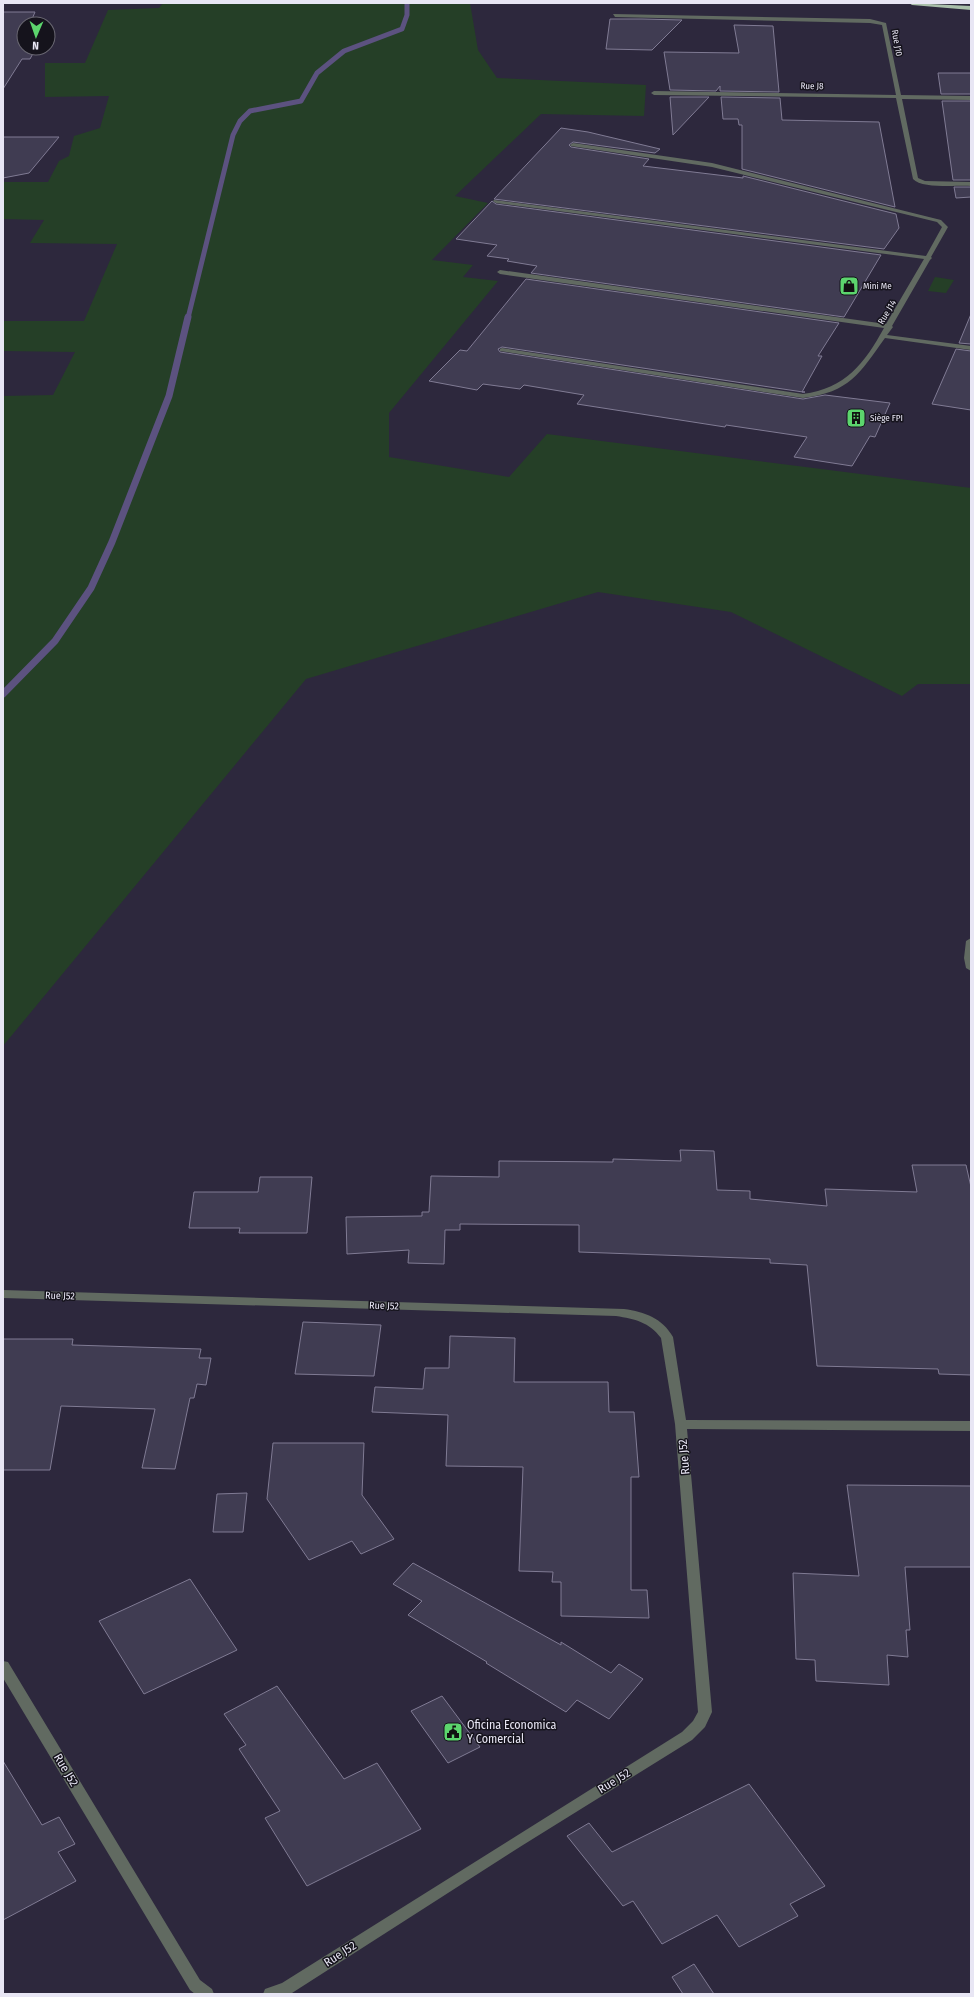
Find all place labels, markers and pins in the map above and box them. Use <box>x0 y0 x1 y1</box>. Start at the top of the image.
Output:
shop icon: Mini Me <box>838 275 860 297</box>
place label: Mini Me <box>863 281 892 291</box>
building icon: Siège FPI <box>845 407 867 429</box>
place label: Siège FPI <box>870 413 903 423</box>
place label: Oficina Economica Y Comercial <box>467 1718 557 1746</box>
public building icon: Oficina Economica Y Comercial <box>442 1721 464 1743</box>

